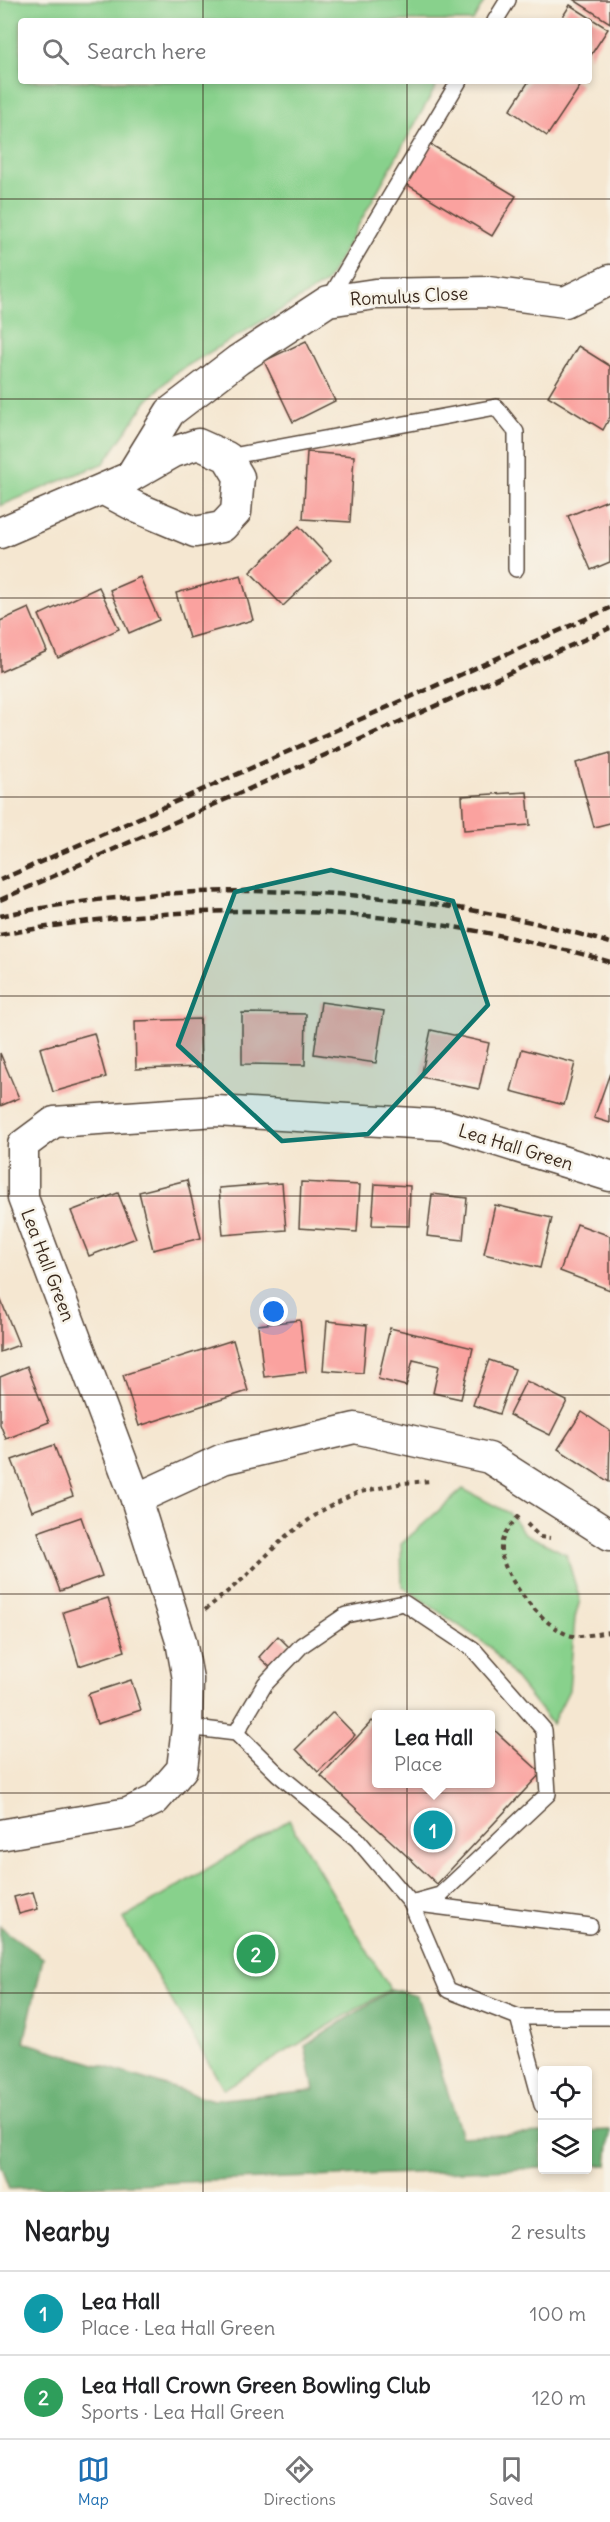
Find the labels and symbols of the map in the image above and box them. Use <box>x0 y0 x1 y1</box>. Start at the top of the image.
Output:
street label: Romulus Close <box>349 281 469 311</box>
street label: Lea Hall Green <box>456 1119 576 1175</box>
street label: Lea Hall Green <box>16 1205 80 1325</box>
your location <box>259 1297 288 1326</box>
pin: 1 <box>414 1808 452 1852</box>
pin: 2 <box>236 1932 276 1976</box>

